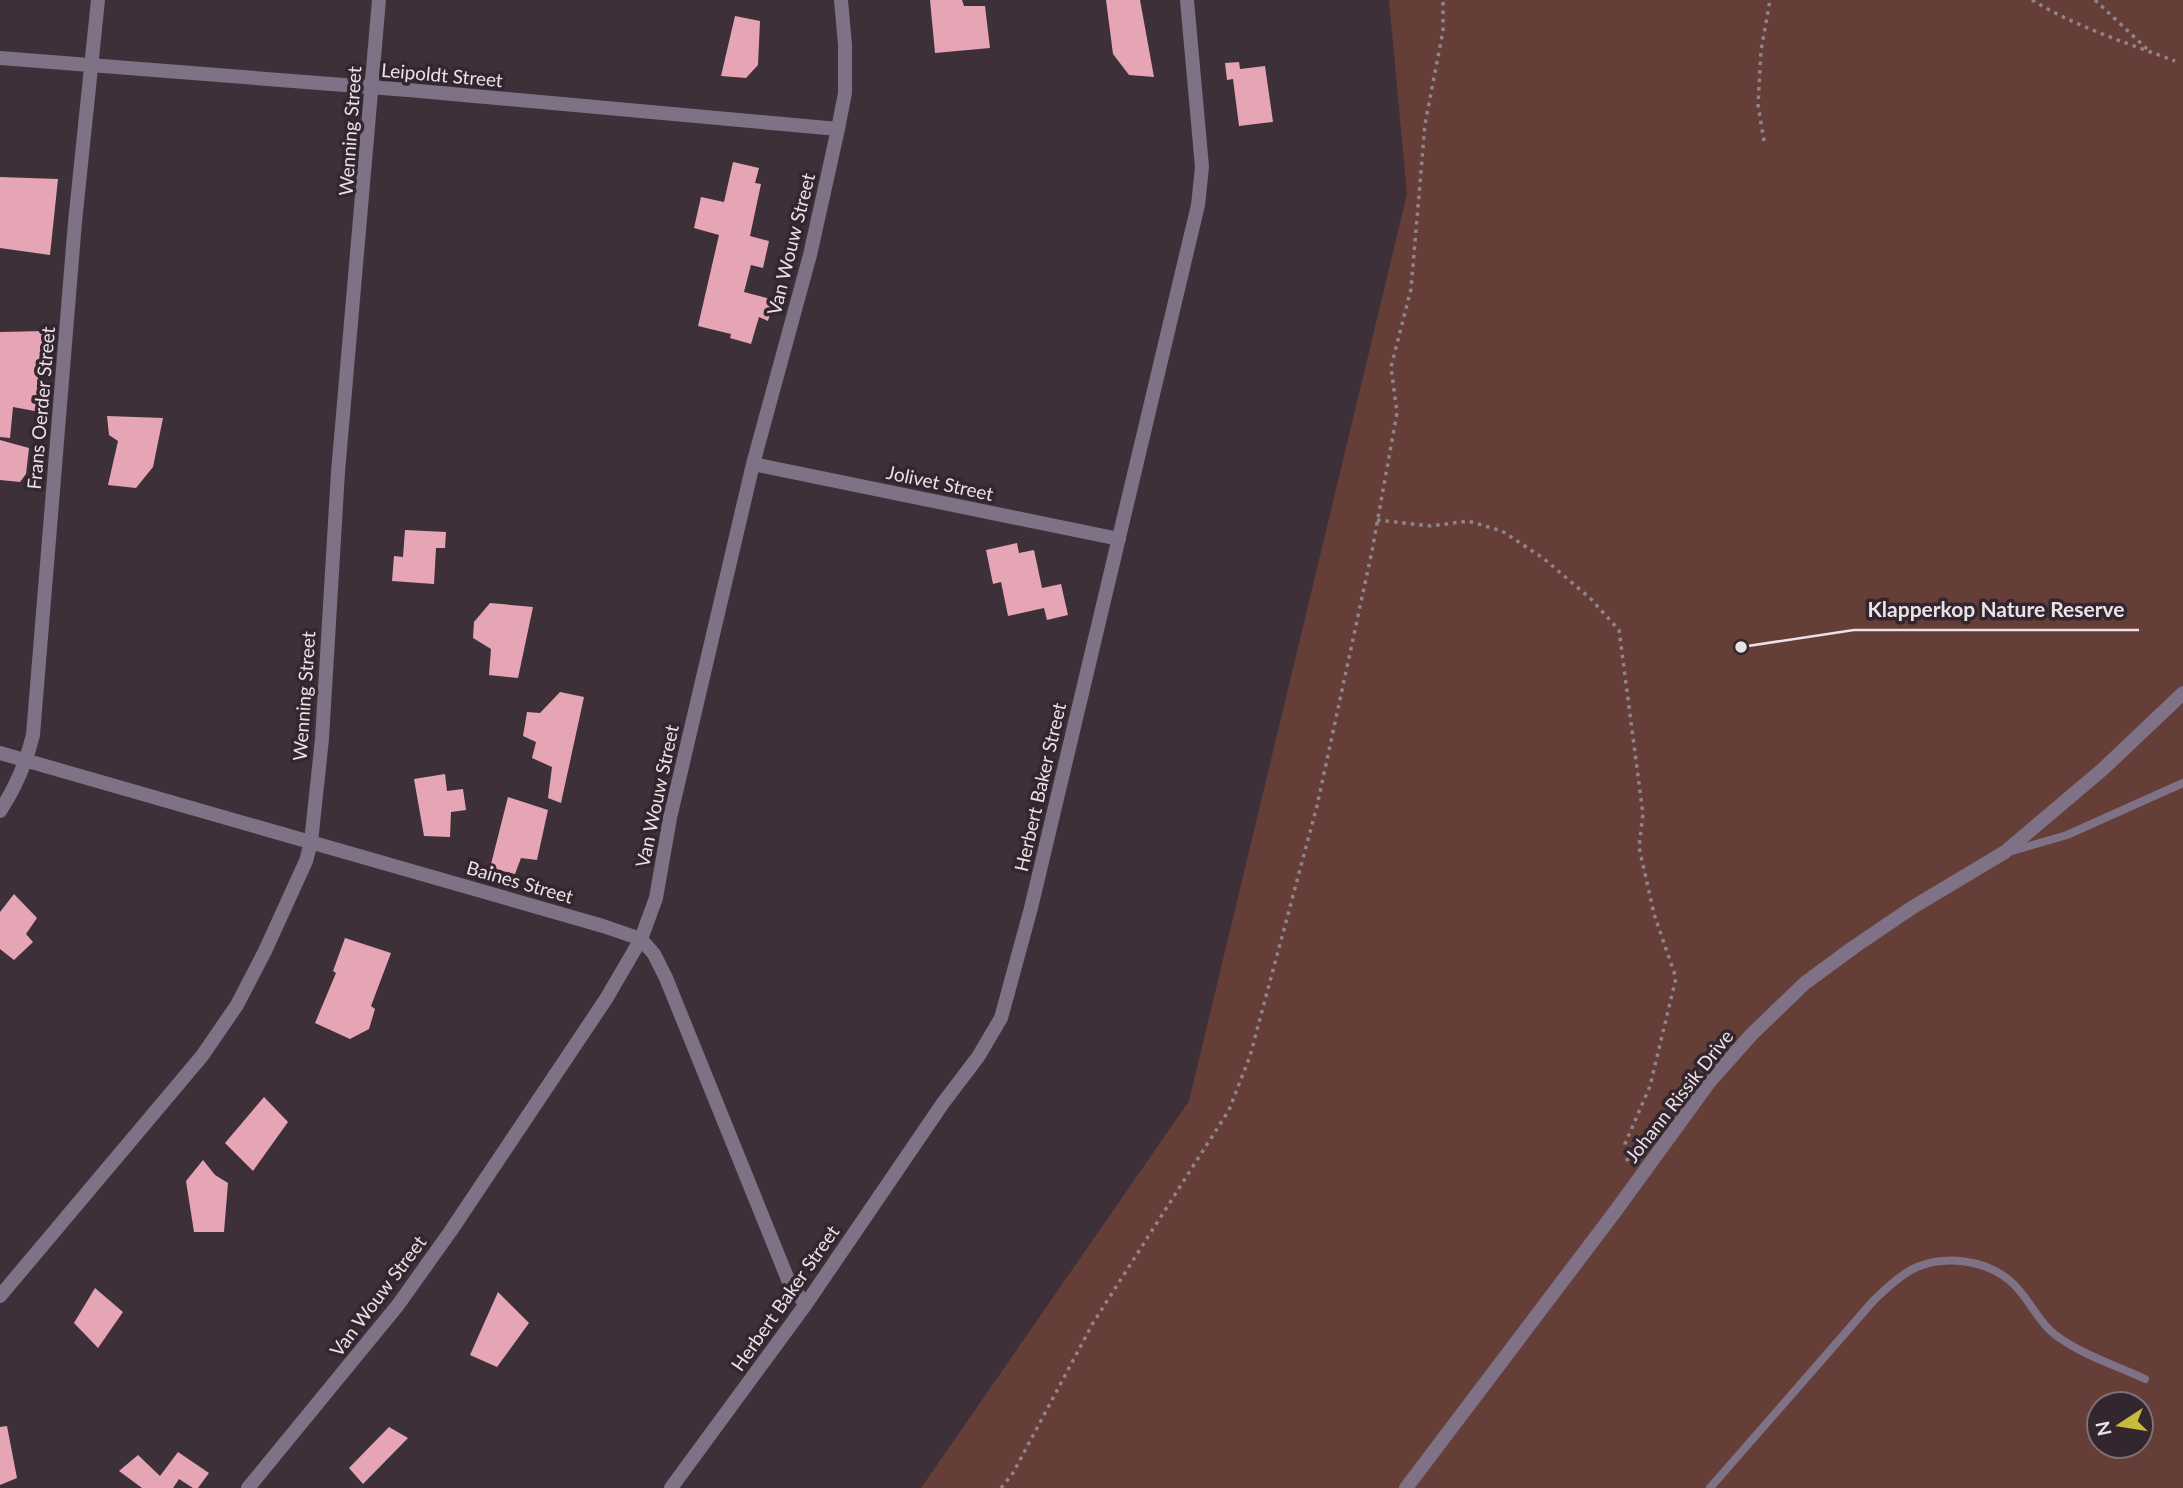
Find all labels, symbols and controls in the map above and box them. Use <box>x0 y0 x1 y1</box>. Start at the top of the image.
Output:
street label: Leipoldt Street <box>380 58 504 91</box>
street label: Wenning Street <box>334 65 366 196</box>
street label: Van Wouw Street <box>762 170 819 317</box>
street label: Frans Oerder Street <box>22 325 59 490</box>
street label: Jolivet Street <box>885 460 996 505</box>
callout: Klapperkop Nature Reserve <box>1854 588 2139 630</box>
text: Klapperkop Nature Reserve <box>1867 596 2125 621</box>
street label: Wenning Street <box>288 630 320 761</box>
street label: Herbert Baker Street <box>1009 700 1070 874</box>
street label: Van Wouw Street <box>630 722 683 869</box>
street label: Baines Street <box>464 855 576 908</box>
street label: Johann Rissik Drive <box>1620 1025 1737 1166</box>
street label: Herbert Baker Street <box>726 1220 844 1375</box>
street label: Van Wouw Street <box>325 1231 431 1361</box>
north arrow <box>2085 1390 2155 1460</box>
text: N <box>2090 1419 2116 1438</box>

